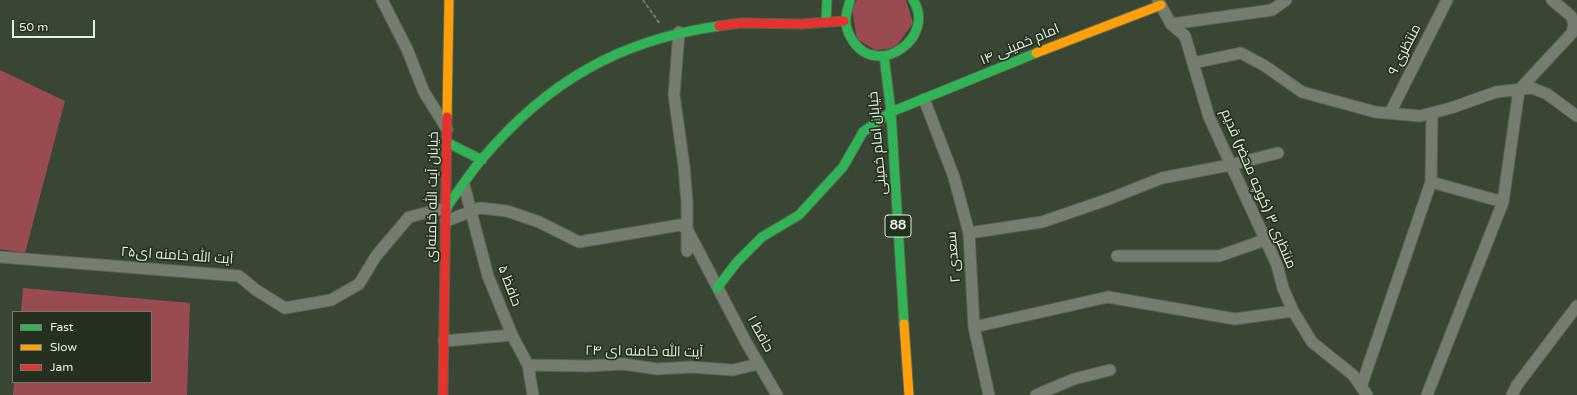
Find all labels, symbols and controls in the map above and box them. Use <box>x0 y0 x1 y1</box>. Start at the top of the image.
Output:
scale bar <box>14 12 97 38</box>
text: 50 m <box>19 20 48 34</box>
street label: امام خمینی ۱۴ <box>978 21 1062 69</box>
street label: منتظری ۹ <box>1385 22 1425 78</box>
street label: خیابان امام خمینی <box>865 90 891 196</box>
street label: منتظری ۳ (کوچه محضر) قدیم <box>1217 107 1299 271</box>
street label: خیابان آیت الله خامنه‌ای <box>423 131 443 263</box>
road number: 88 <box>885 215 911 237</box>
street label: سعدی ۲ <box>943 231 965 283</box>
street label: آیت الله خامنه ای۲۵ <box>120 244 234 268</box>
street label: حافظ ۵ <box>493 263 525 309</box>
legend <box>12 311 152 383</box>
street label: حافظ ۱ <box>743 313 777 355</box>
text: Fast <box>50 320 73 334</box>
text: Slow <box>50 340 77 354</box>
street label: آیت الله خامنه ای ۲۴ <box>585 343 703 361</box>
text: Jam <box>50 360 73 374</box>

